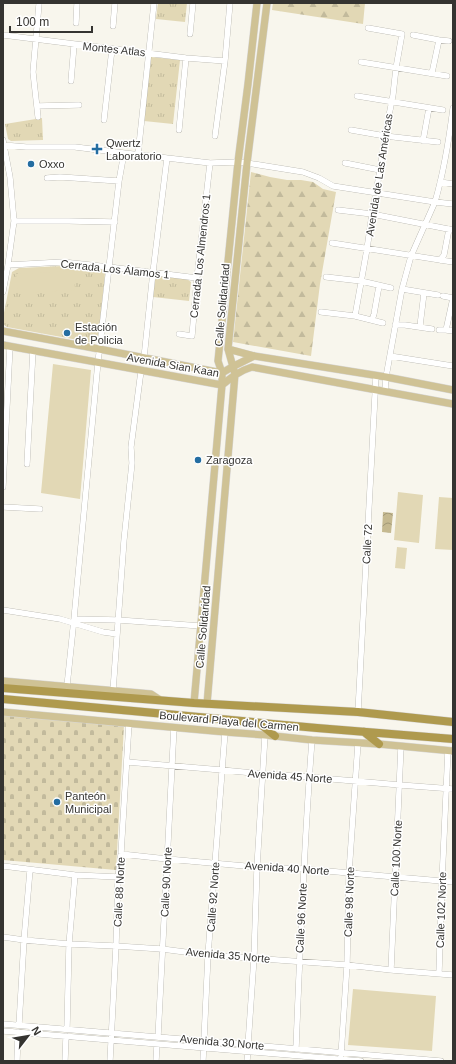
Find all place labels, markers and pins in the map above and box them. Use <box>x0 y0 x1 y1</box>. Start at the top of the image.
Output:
place label: Qwertz Laboratorio <box>106 137 162 162</box>
marker: Qwertz Laboratorio <box>91 143 103 155</box>
place label: Oxxo <box>39 158 65 170</box>
marker: Oxxo <box>26 159 36 169</box>
place label: Estación de Policia <box>75 321 124 346</box>
marker: Estación de Policia <box>62 328 72 338</box>
place label: Zaragoza <box>206 454 253 466</box>
marker: Zaragoza <box>193 455 203 465</box>
place label: Panteón Municipal <box>65 790 111 815</box>
marker: Panteón Municipal <box>52 797 62 807</box>

